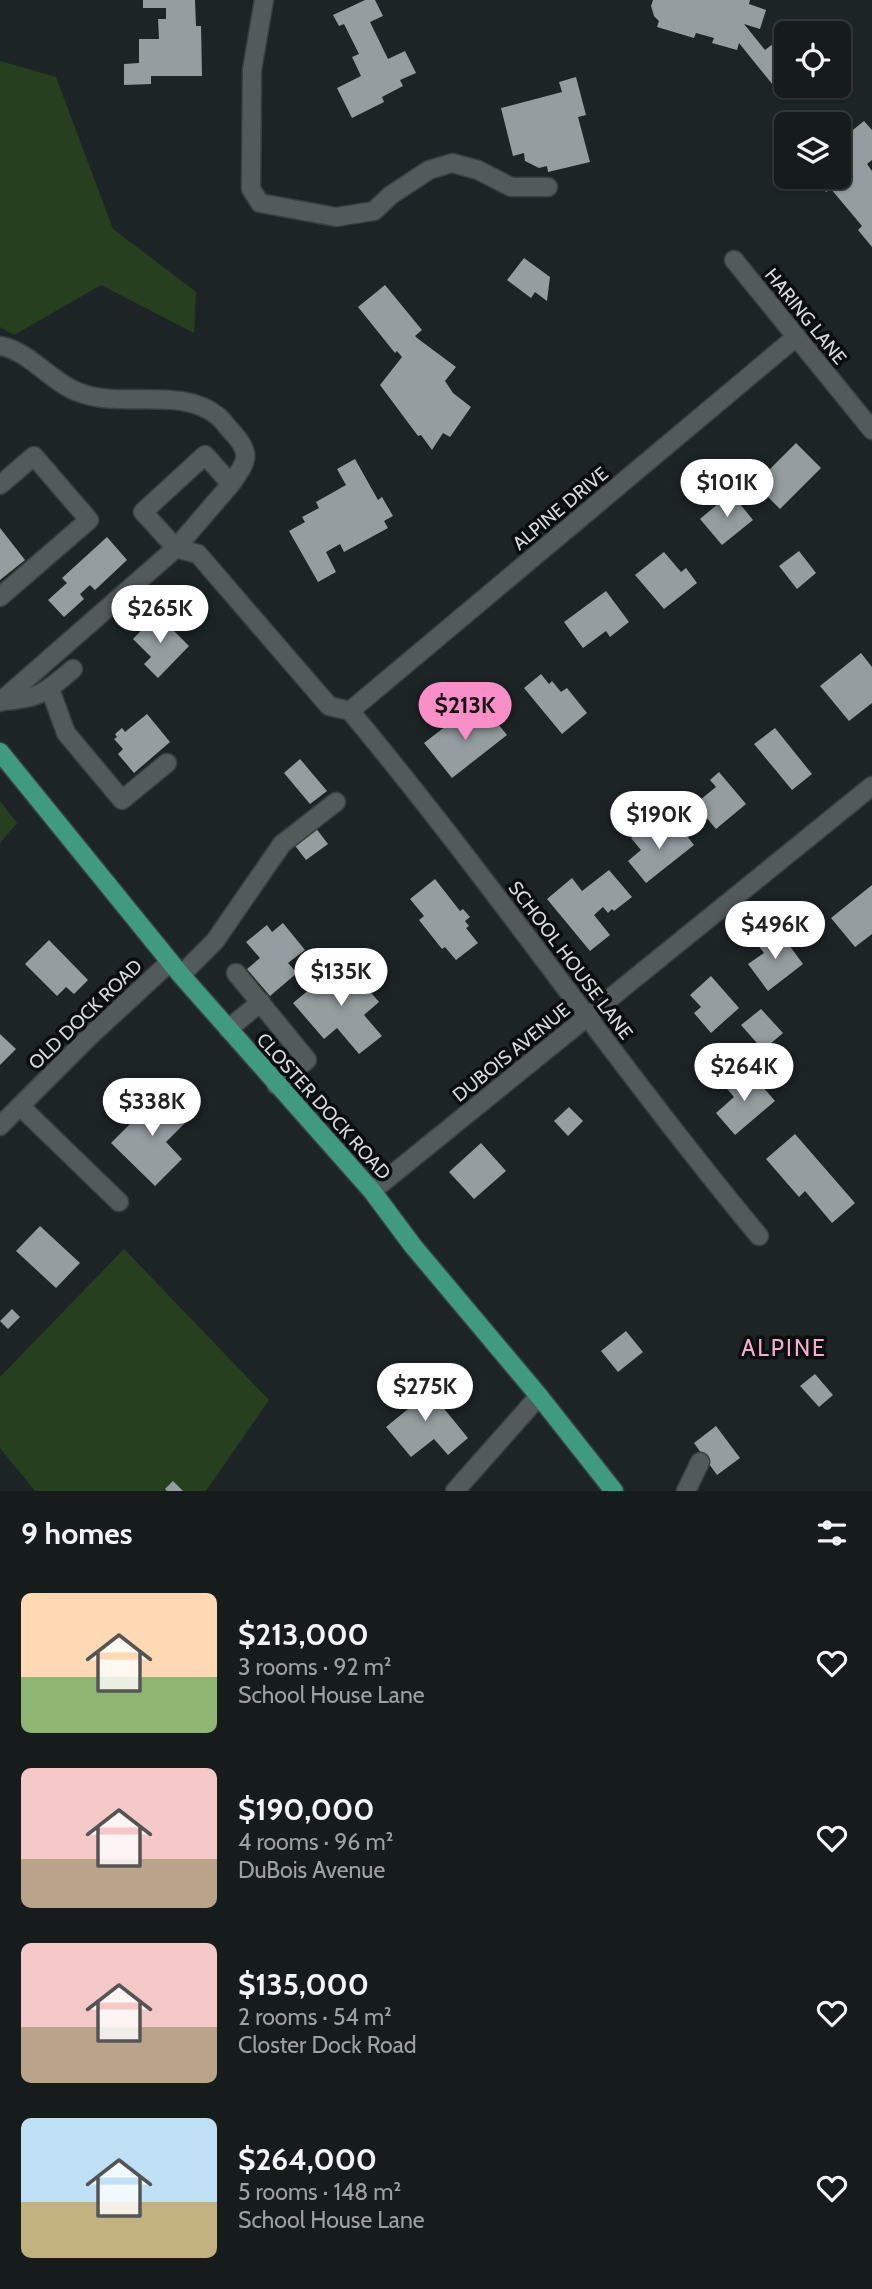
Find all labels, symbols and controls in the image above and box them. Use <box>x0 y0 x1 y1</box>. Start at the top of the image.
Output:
map controls <box>774 21 851 189</box>
button: locate <box>774 21 851 98</box>
button: layers <box>774 112 851 189</box>
street label: HARING LANE <box>760 264 851 369</box>
pin: $101K <box>678 460 776 519</box>
street label: ALPINE DRIVE <box>508 462 613 555</box>
text: $101K <box>697 468 757 496</box>
pin: $265K <box>111 586 209 645</box>
text: $265K <box>127 594 193 622</box>
pin: $213K <box>416 682 514 742</box>
text: $213K <box>435 691 495 719</box>
pin: $190K <box>610 792 708 851</box>
text: $190K <box>626 800 692 828</box>
street label: SCHOOL HOUSE LANE <box>504 877 638 1044</box>
pin: $496K <box>726 902 824 961</box>
text: $496K <box>741 910 809 938</box>
pin: $135K <box>292 948 390 1008</box>
street label: OLD DOCK ROAD <box>24 954 147 1074</box>
text: $135K <box>311 957 372 985</box>
street label: DUBOIS AVENUE <box>448 998 575 1107</box>
street label: CLOSTER DOCK ROAD <box>252 1028 396 1185</box>
pin: $264K <box>695 1044 793 1103</box>
text: $264K <box>710 1052 778 1080</box>
pin: $338K <box>103 1078 201 1138</box>
text: $338K <box>119 1087 185 1115</box>
district label: ALPINE <box>741 1334 827 1362</box>
pin: $275K <box>376 1364 474 1423</box>
text: $275K <box>393 1372 457 1400</box>
icon: filters <box>813 1514 851 1552</box>
text: 9 homes <box>21 1515 132 1552</box>
text: $213,000 <box>238 1616 369 1653</box>
icon: home <box>77 1621 161 1705</box>
icon: heart <box>813 1644 851 1682</box>
text: 3 rooms · 92 m² <box>238 1653 392 1681</box>
text: School House Lane <box>238 1681 425 1709</box>
text: $190,000 <box>238 1791 374 1828</box>
icon: home <box>77 1796 161 1880</box>
icon: heart <box>813 1819 851 1857</box>
text: 4 rooms · 96 m² <box>238 1828 393 1856</box>
text: DuBois Avenue <box>238 1856 385 1884</box>
text: $135,000 <box>238 1966 369 2003</box>
icon: home <box>77 1971 161 2055</box>
icon: heart <box>813 1994 851 2032</box>
text: 2 rooms · 54 m² <box>238 2003 392 2031</box>
text: Closter Dock Road <box>238 2031 417 2059</box>
text: $264,000 <box>238 2141 377 2178</box>
icon: home <box>77 2146 161 2230</box>
icon: heart <box>813 2169 851 2207</box>
text: 5 rooms · 148 m² <box>238 2178 401 2206</box>
text: School House Lane <box>238 2206 425 2234</box>

